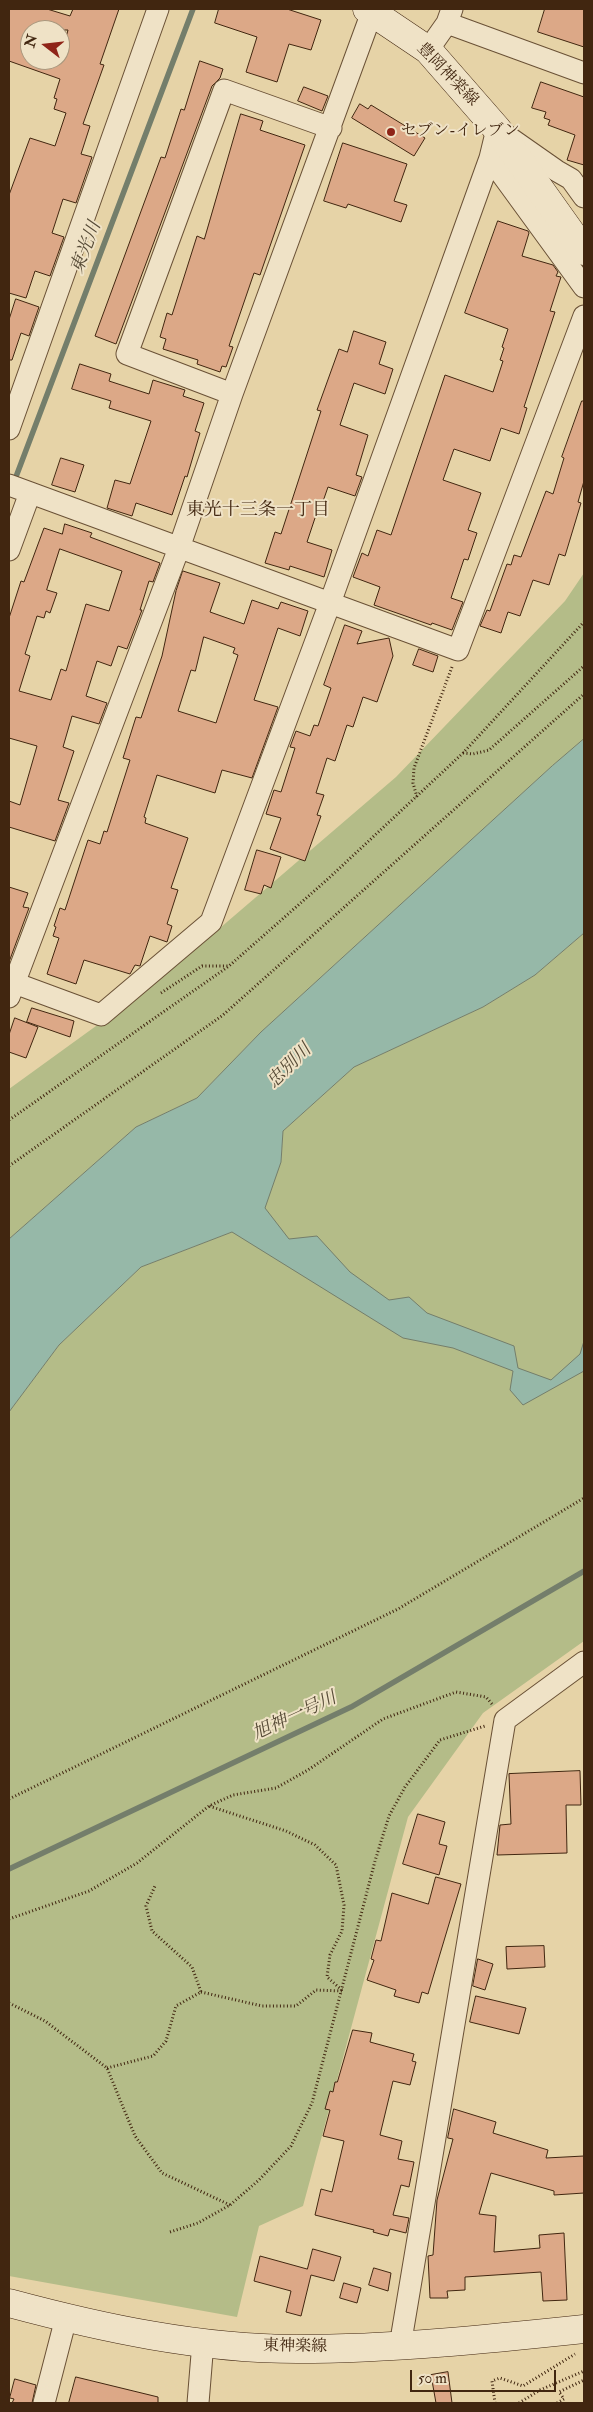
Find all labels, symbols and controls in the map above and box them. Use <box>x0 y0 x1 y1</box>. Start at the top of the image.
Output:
north arrow <box>20 20 70 70</box>
text: N <box>21 33 41 49</box>
street label: 豊岡神楽線 <box>412 40 482 110</box>
place label: セブン-イレブン <box>401 122 520 142</box>
marker: セブン-イレブン <box>385 126 397 138</box>
water label: 東光川 <box>67 219 107 277</box>
district label: 東光十三条一丁目 <box>186 500 330 522</box>
water label: 忠別川 <box>263 1040 317 1094</box>
water label: 旭神一号川 <box>250 1688 340 1746</box>
street label: 東神楽線 <box>263 2337 327 2357</box>
scale bar <box>413 2360 559 2392</box>
text: 50 m <box>418 2369 447 2388</box>

